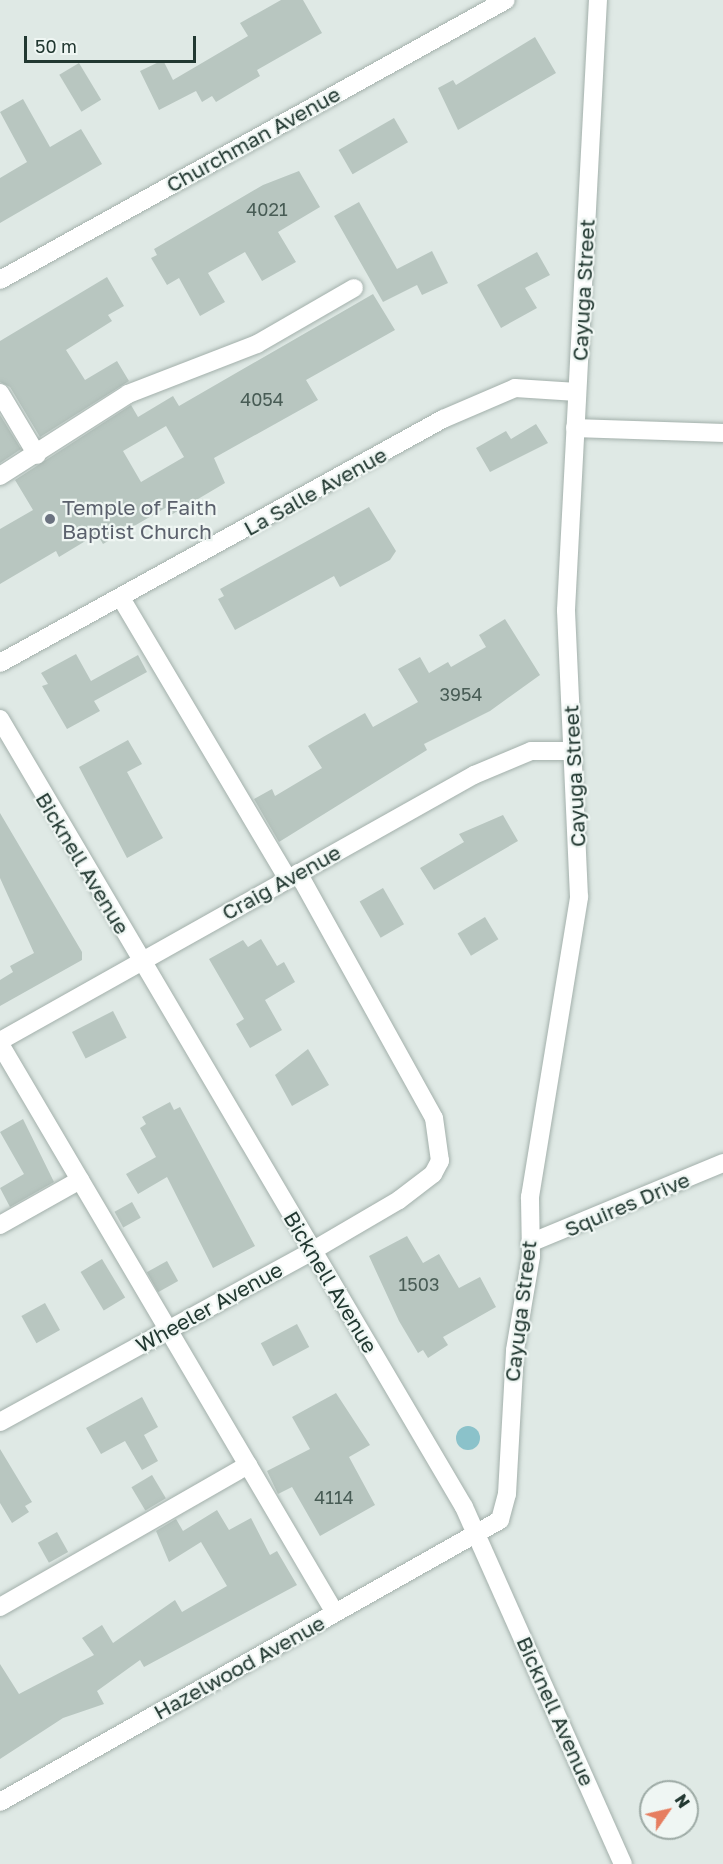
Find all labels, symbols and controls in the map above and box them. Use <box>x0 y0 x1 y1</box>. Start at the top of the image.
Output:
scale bar <box>27 24 200 62</box>
text: 50 m <box>35 35 77 57</box>
street label: Churchman Avenue <box>162 81 344 197</box>
house number: 4021 <box>246 198 288 220</box>
street label: Cayuga Street <box>567 218 599 362</box>
house number: 4054 <box>240 388 284 410</box>
street label: La Salle Avenue <box>239 441 391 541</box>
place label: Temple of Faith Baptist Church <box>62 494 217 544</box>
marker: Temple of Faith Baptist Church <box>43 512 57 526</box>
house number: 3954 <box>440 683 482 705</box>
street label: Cayuga Street <box>558 704 590 848</box>
street label: Bicknell Avenue <box>31 788 135 938</box>
street label: Craig Avenue <box>217 839 345 925</box>
street label: Squires Drive <box>561 1166 693 1242</box>
street label: Bicknell Avenue <box>279 1207 383 1357</box>
street label: Cayuga Street <box>499 1239 541 1383</box>
street label: Wheeler Avenue <box>131 1256 287 1358</box>
house number: 1503 <box>399 1273 439 1295</box>
house number: 4114 <box>314 1486 354 1508</box>
street label: Hazelwood Avenue <box>149 1610 329 1724</box>
street label: Bicknell Avenue <box>512 1632 600 1790</box>
north arrow <box>639 1780 699 1840</box>
text: N <box>671 1790 694 1812</box>

